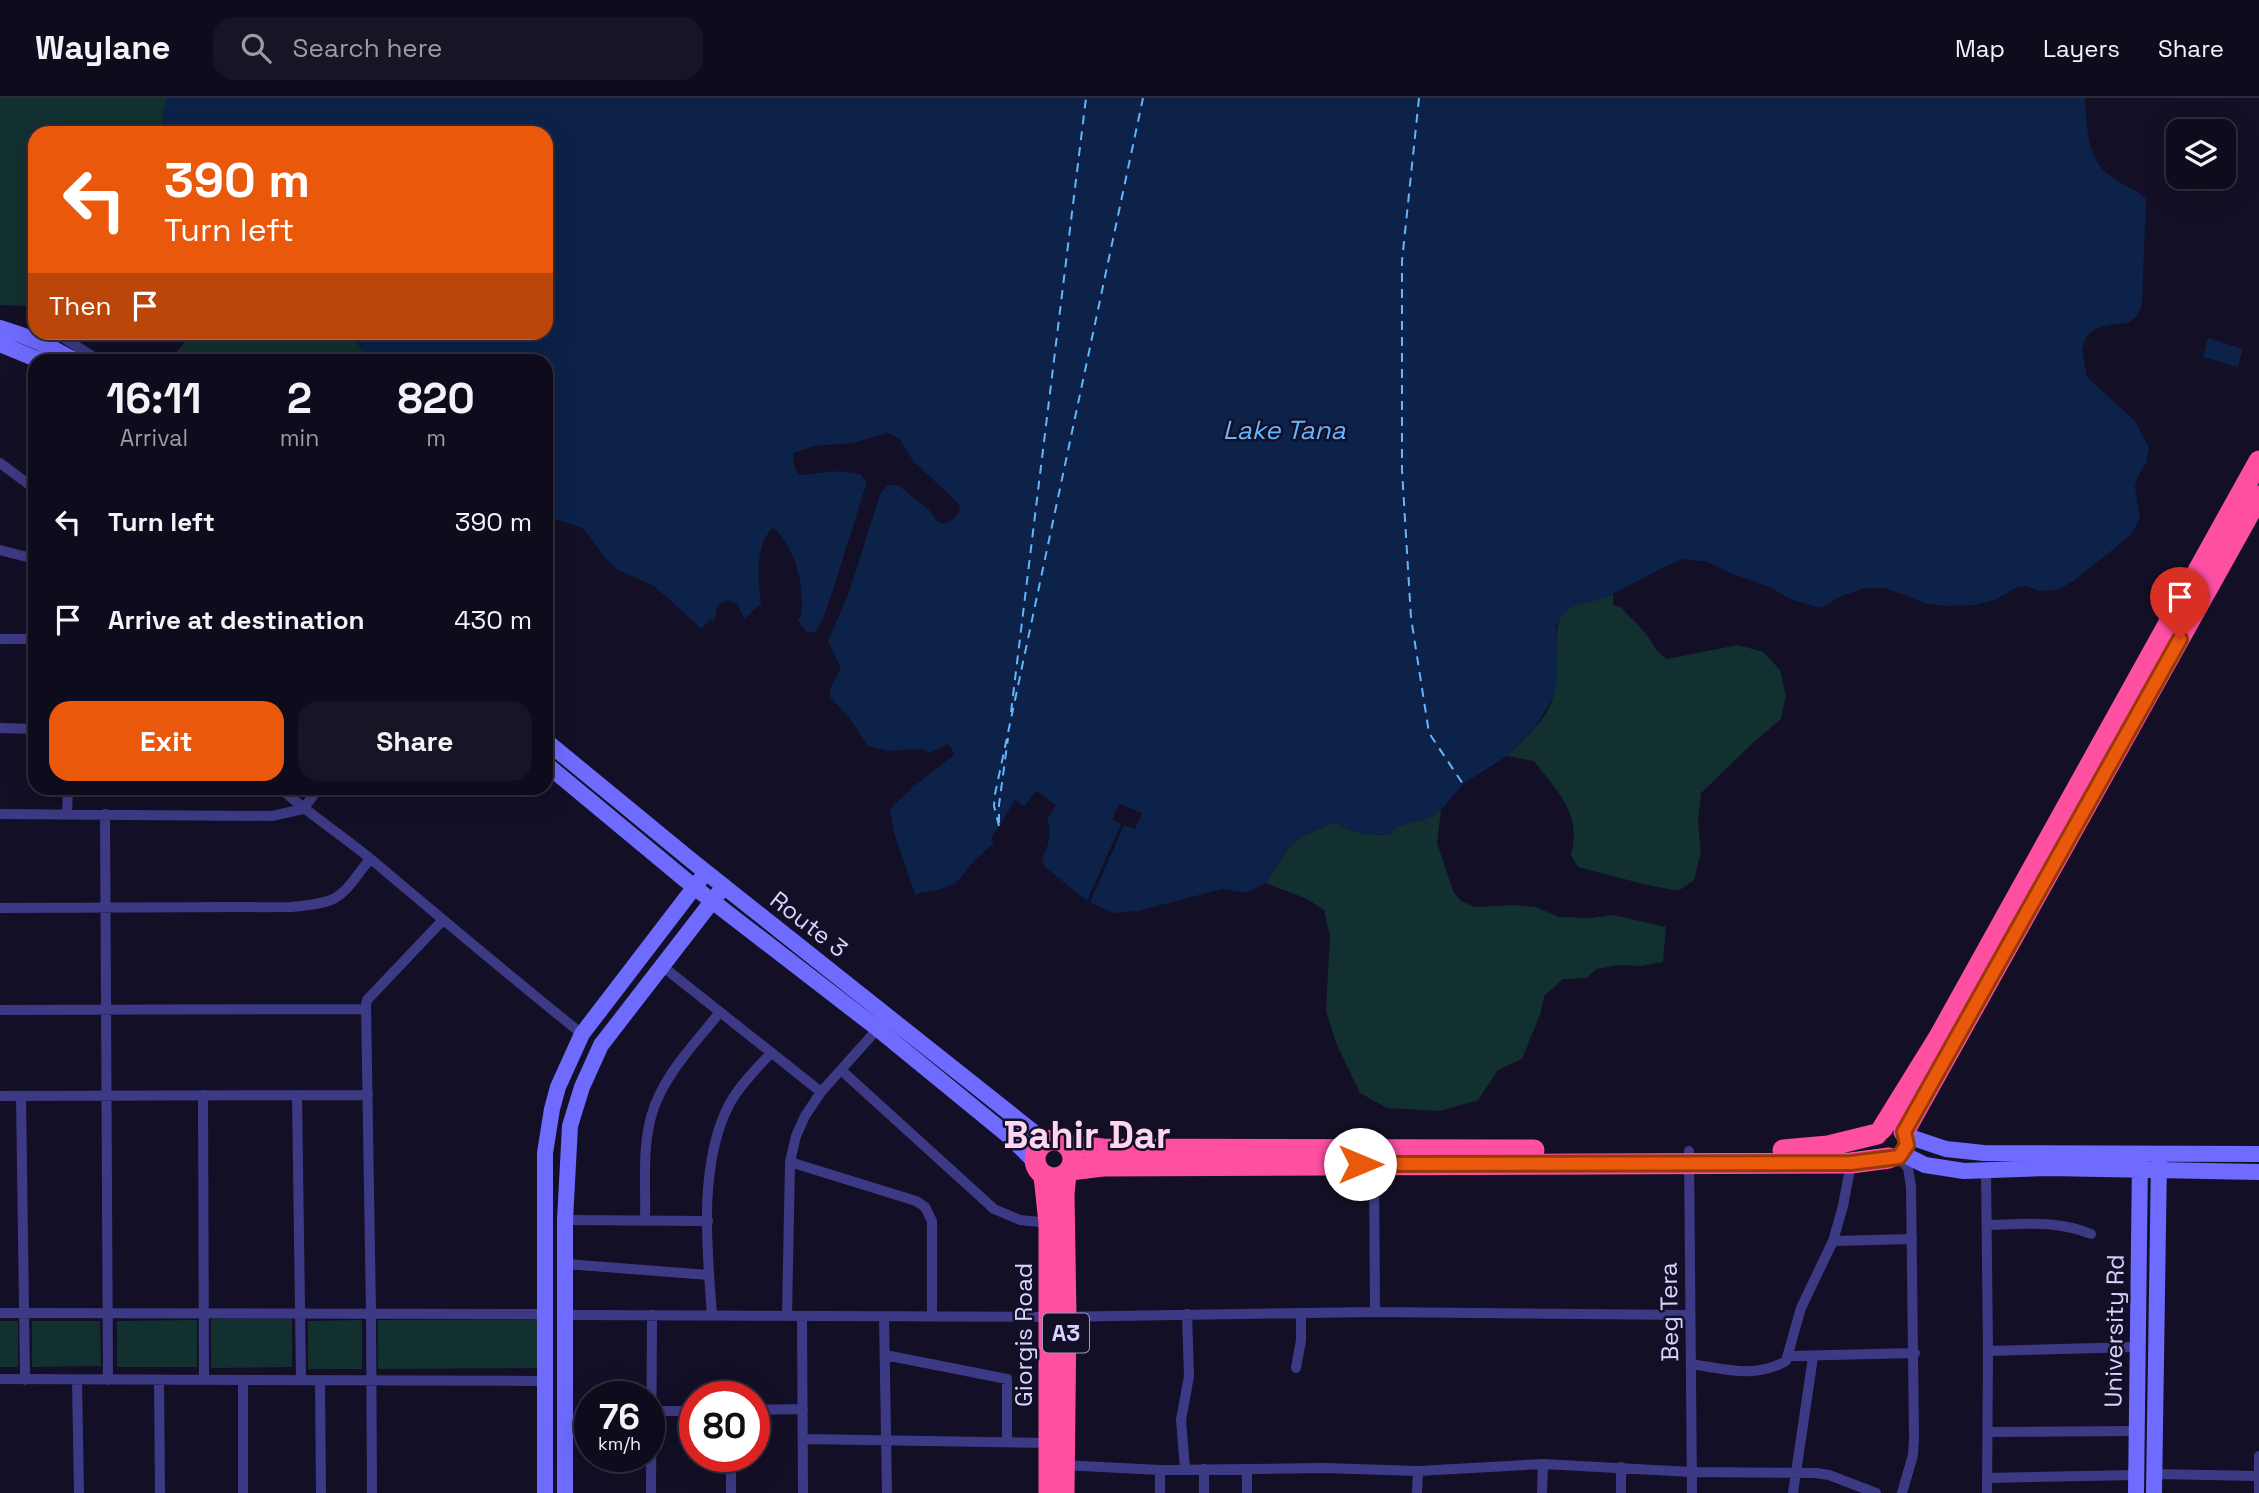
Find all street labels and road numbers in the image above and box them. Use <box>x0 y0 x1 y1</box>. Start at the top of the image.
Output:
street label: Route 3 <box>764 884 854 964</box>
street label: University Rd <box>2097 1254 2131 1408</box>
street label: Beg Tera <box>1653 1262 1685 1362</box>
street label: Giorgis Road <box>1008 1263 1039 1407</box>
road number: A3 <box>1043 1314 1089 1352</box>

